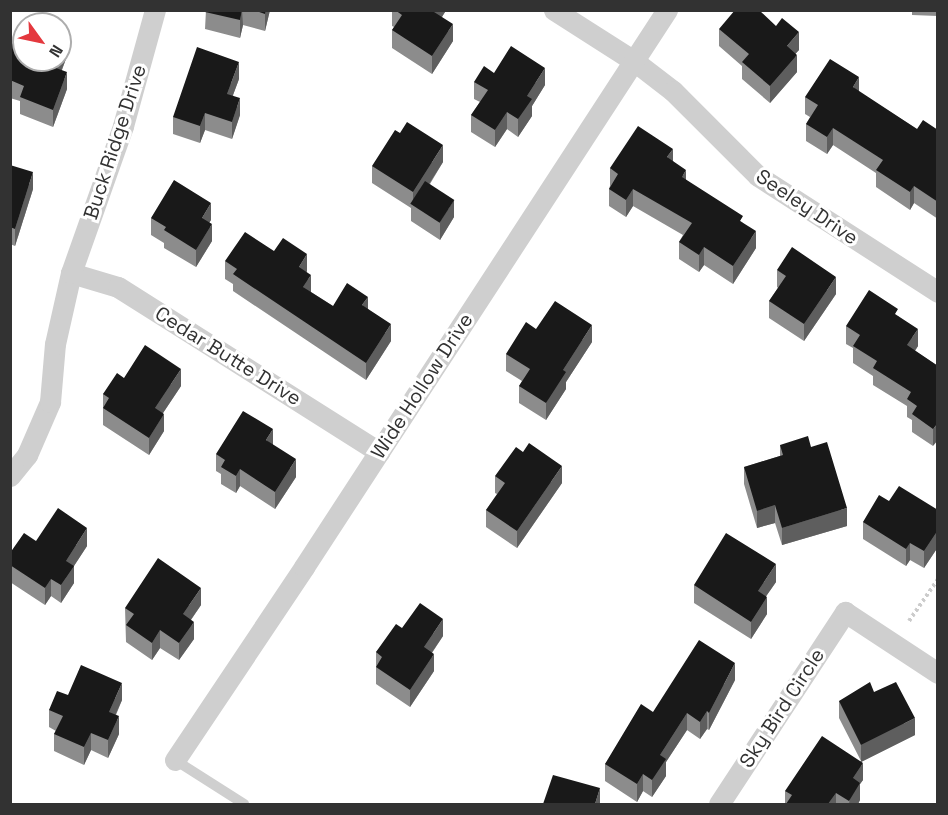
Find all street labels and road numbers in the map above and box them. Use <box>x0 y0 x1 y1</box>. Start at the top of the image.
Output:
street label: Buck Ridge Drive <box>79 62 151 222</box>
street label: Seeley Drive <box>751 164 863 250</box>
street label: Cedar Butte Drive <box>151 301 305 411</box>
street label: Wide Hollow Drive <box>366 309 478 463</box>
street label: Sky Bird Circle <box>735 644 829 772</box>

